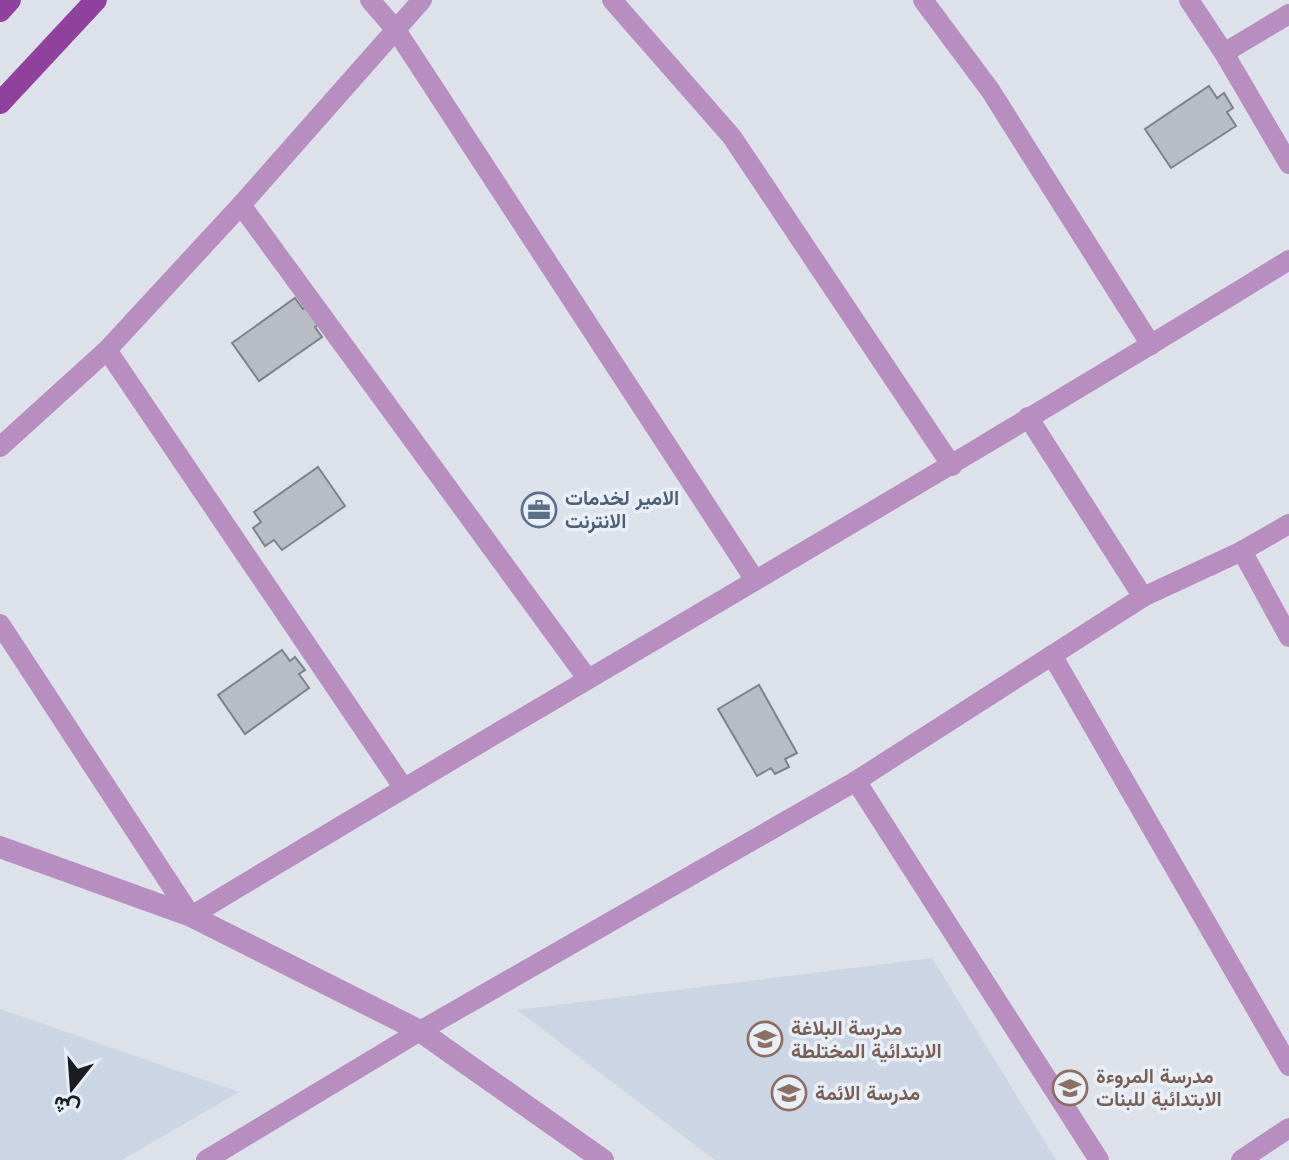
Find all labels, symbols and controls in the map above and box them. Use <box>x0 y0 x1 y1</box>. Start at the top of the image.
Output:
place label: الامير لخدمات الانترنت <box>565 486 679 534</box>
office icon: الامير لخدمات الانترنت <box>520 491 558 529</box>
place label: مدرسة البلاغة الابتدائية المختلطة <box>791 1016 942 1063</box>
school or university icon: مدرسة البلاغة الابتدائية المختلطة <box>746 1020 784 1058</box>
north arrow <box>32 1048 112 1128</box>
place label: مدرسة المروءة الابتدائية للبنات <box>1096 1064 1222 1111</box>
school or university icon: مدرسة المروءة الابتدائية للبنات <box>1051 1069 1089 1107</box>
school or university icon: مدرسة الائمة <box>770 1074 808 1112</box>
place label: مدرسة الائمة <box>815 1081 920 1106</box>
text: ش <box>50 1090 83 1122</box>

